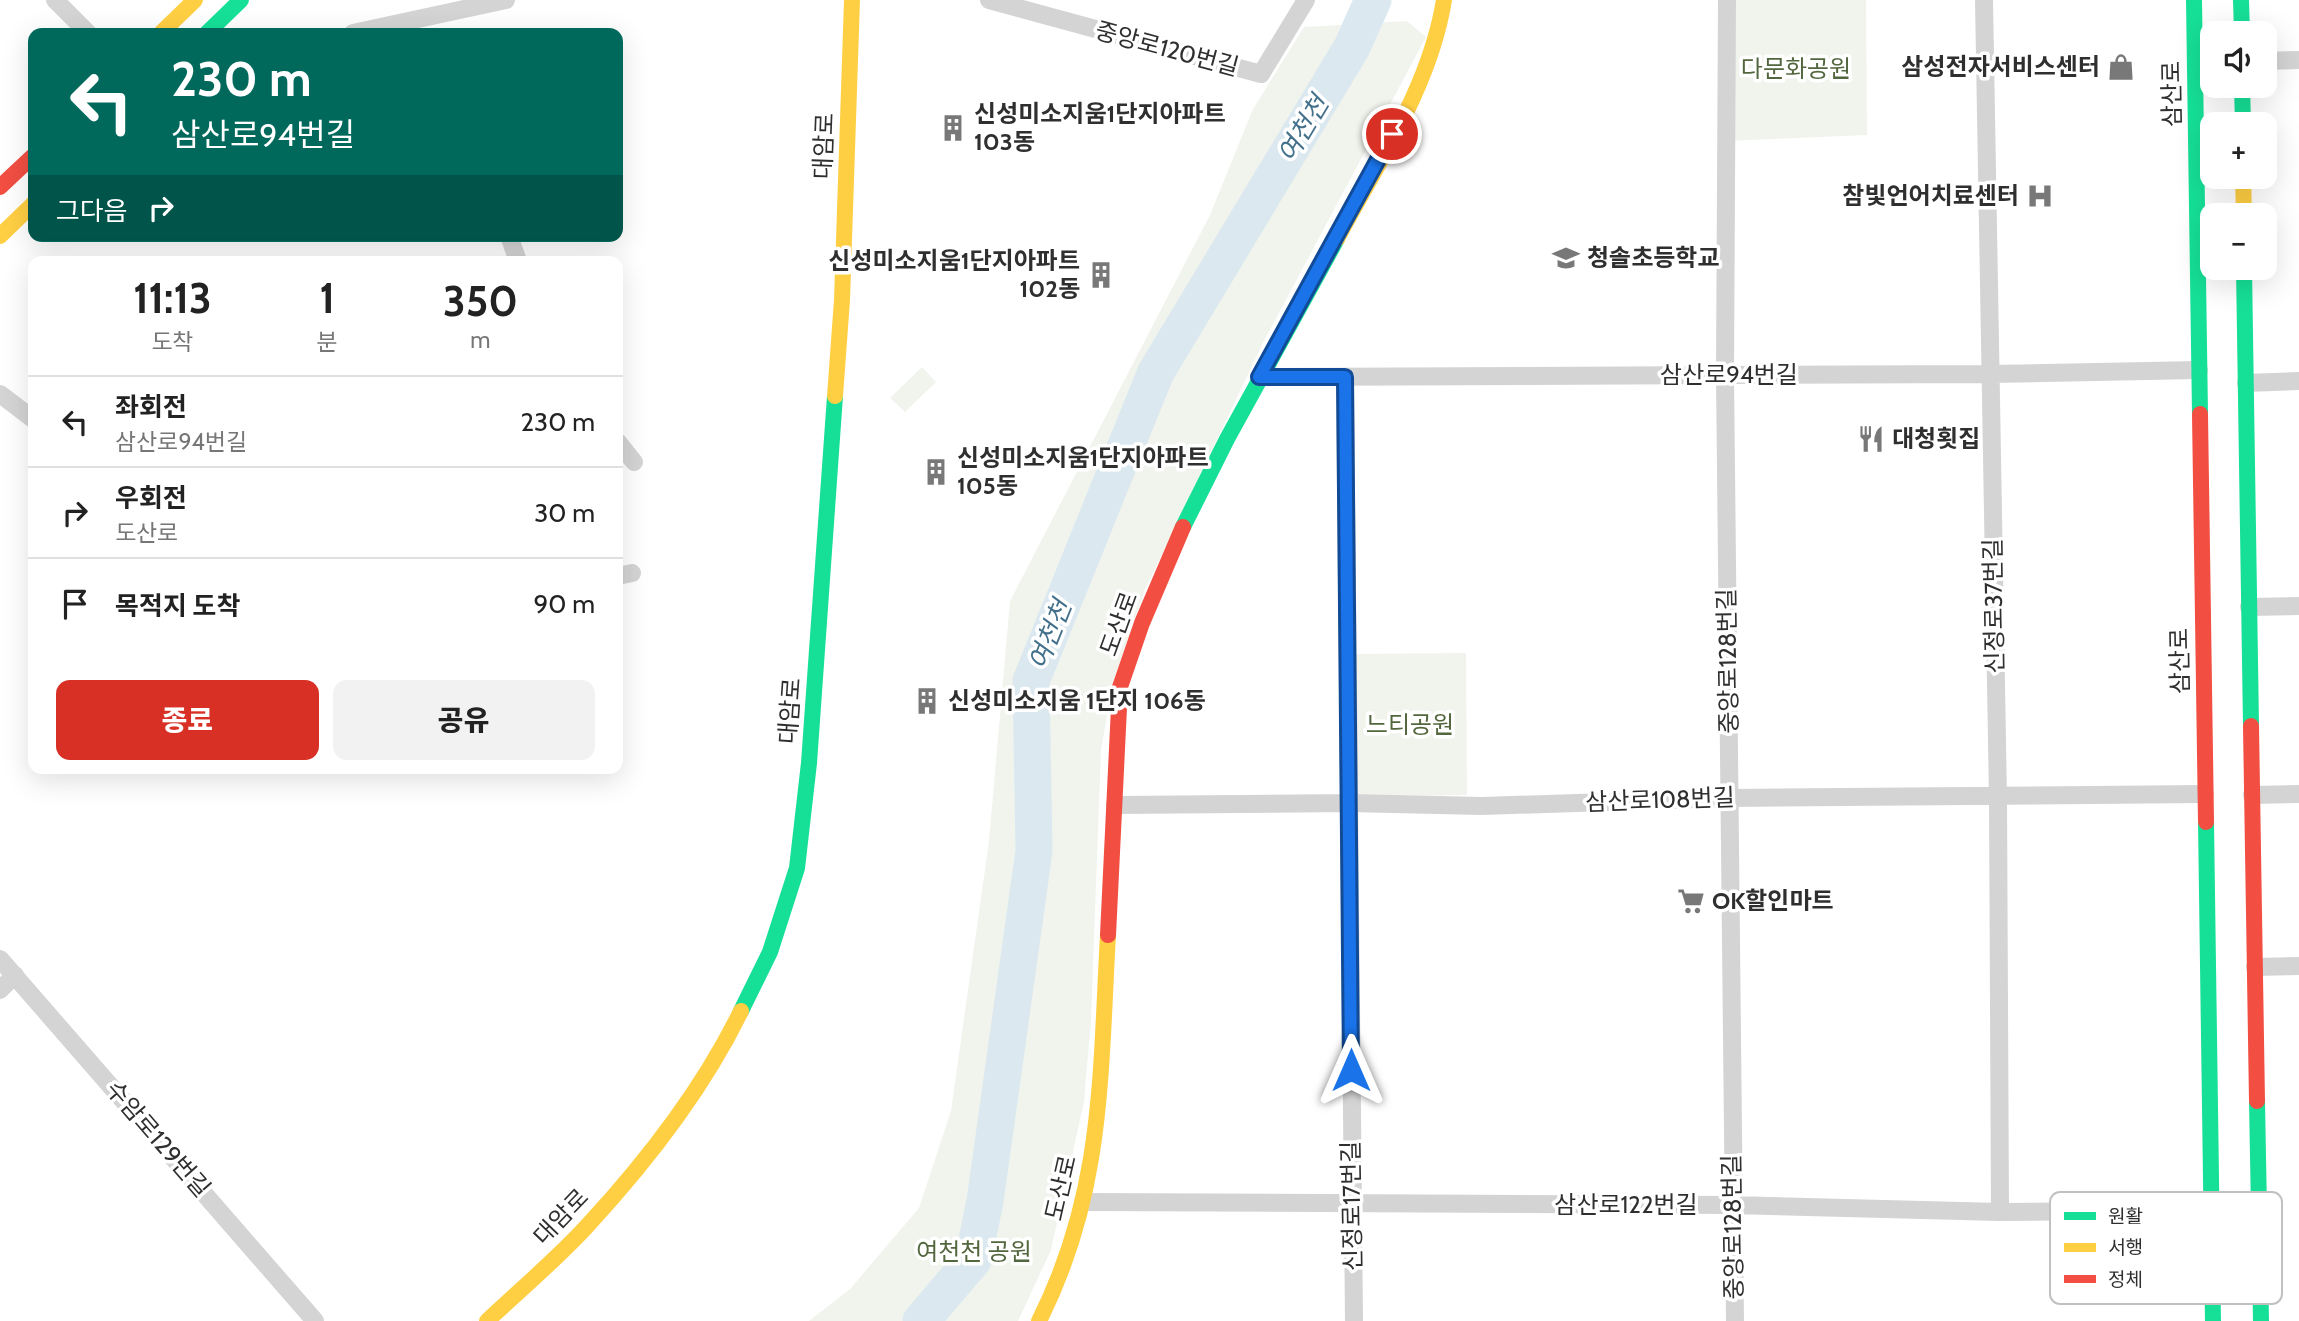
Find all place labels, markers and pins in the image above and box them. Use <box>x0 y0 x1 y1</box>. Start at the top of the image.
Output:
place label: 삼성전자서비스센터 <box>1901 52 2100 81</box>
shop icon: 삼성전자서비스센터 <box>2106 52 2136 82</box>
place label: 신성미소지움1단지아파트 103동 <box>974 99 1226 156</box>
pin <box>1362 104 1422 164</box>
building icon: 신성미소지움1단지아파트 103동 <box>938 113 968 143</box>
place label: 참빛언어치료센터 <box>1842 181 2019 210</box>
hospital icon: 참빛언어치료센터 <box>2025 181 2055 211</box>
school or university icon: 청솔초등학교 <box>1551 243 1581 273</box>
place label: 청솔초등학교 <box>1587 243 1719 272</box>
place label: 신성미소지움1단지아파트 102동 <box>828 246 1080 303</box>
building icon: 신성미소지움1단지아파트 102동 <box>1086 260 1116 290</box>
restaurant icon: 대청횟집 <box>1856 424 1886 454</box>
place label: 대청횟집 <box>1892 424 1980 453</box>
place label: 신성미소지움1단지아파트 105동 <box>957 443 1209 500</box>
building icon: 신성미소지움1단지아파트 105동 <box>921 457 951 487</box>
building icon: 신성미소지움 1단지 106동 <box>912 686 942 716</box>
place label: 신성미소지움 1단지 106동 <box>948 686 1206 715</box>
supermarket icon: OK할인마트 <box>1676 886 1706 916</box>
place label: OK할인마트 <box>1712 886 1834 915</box>

